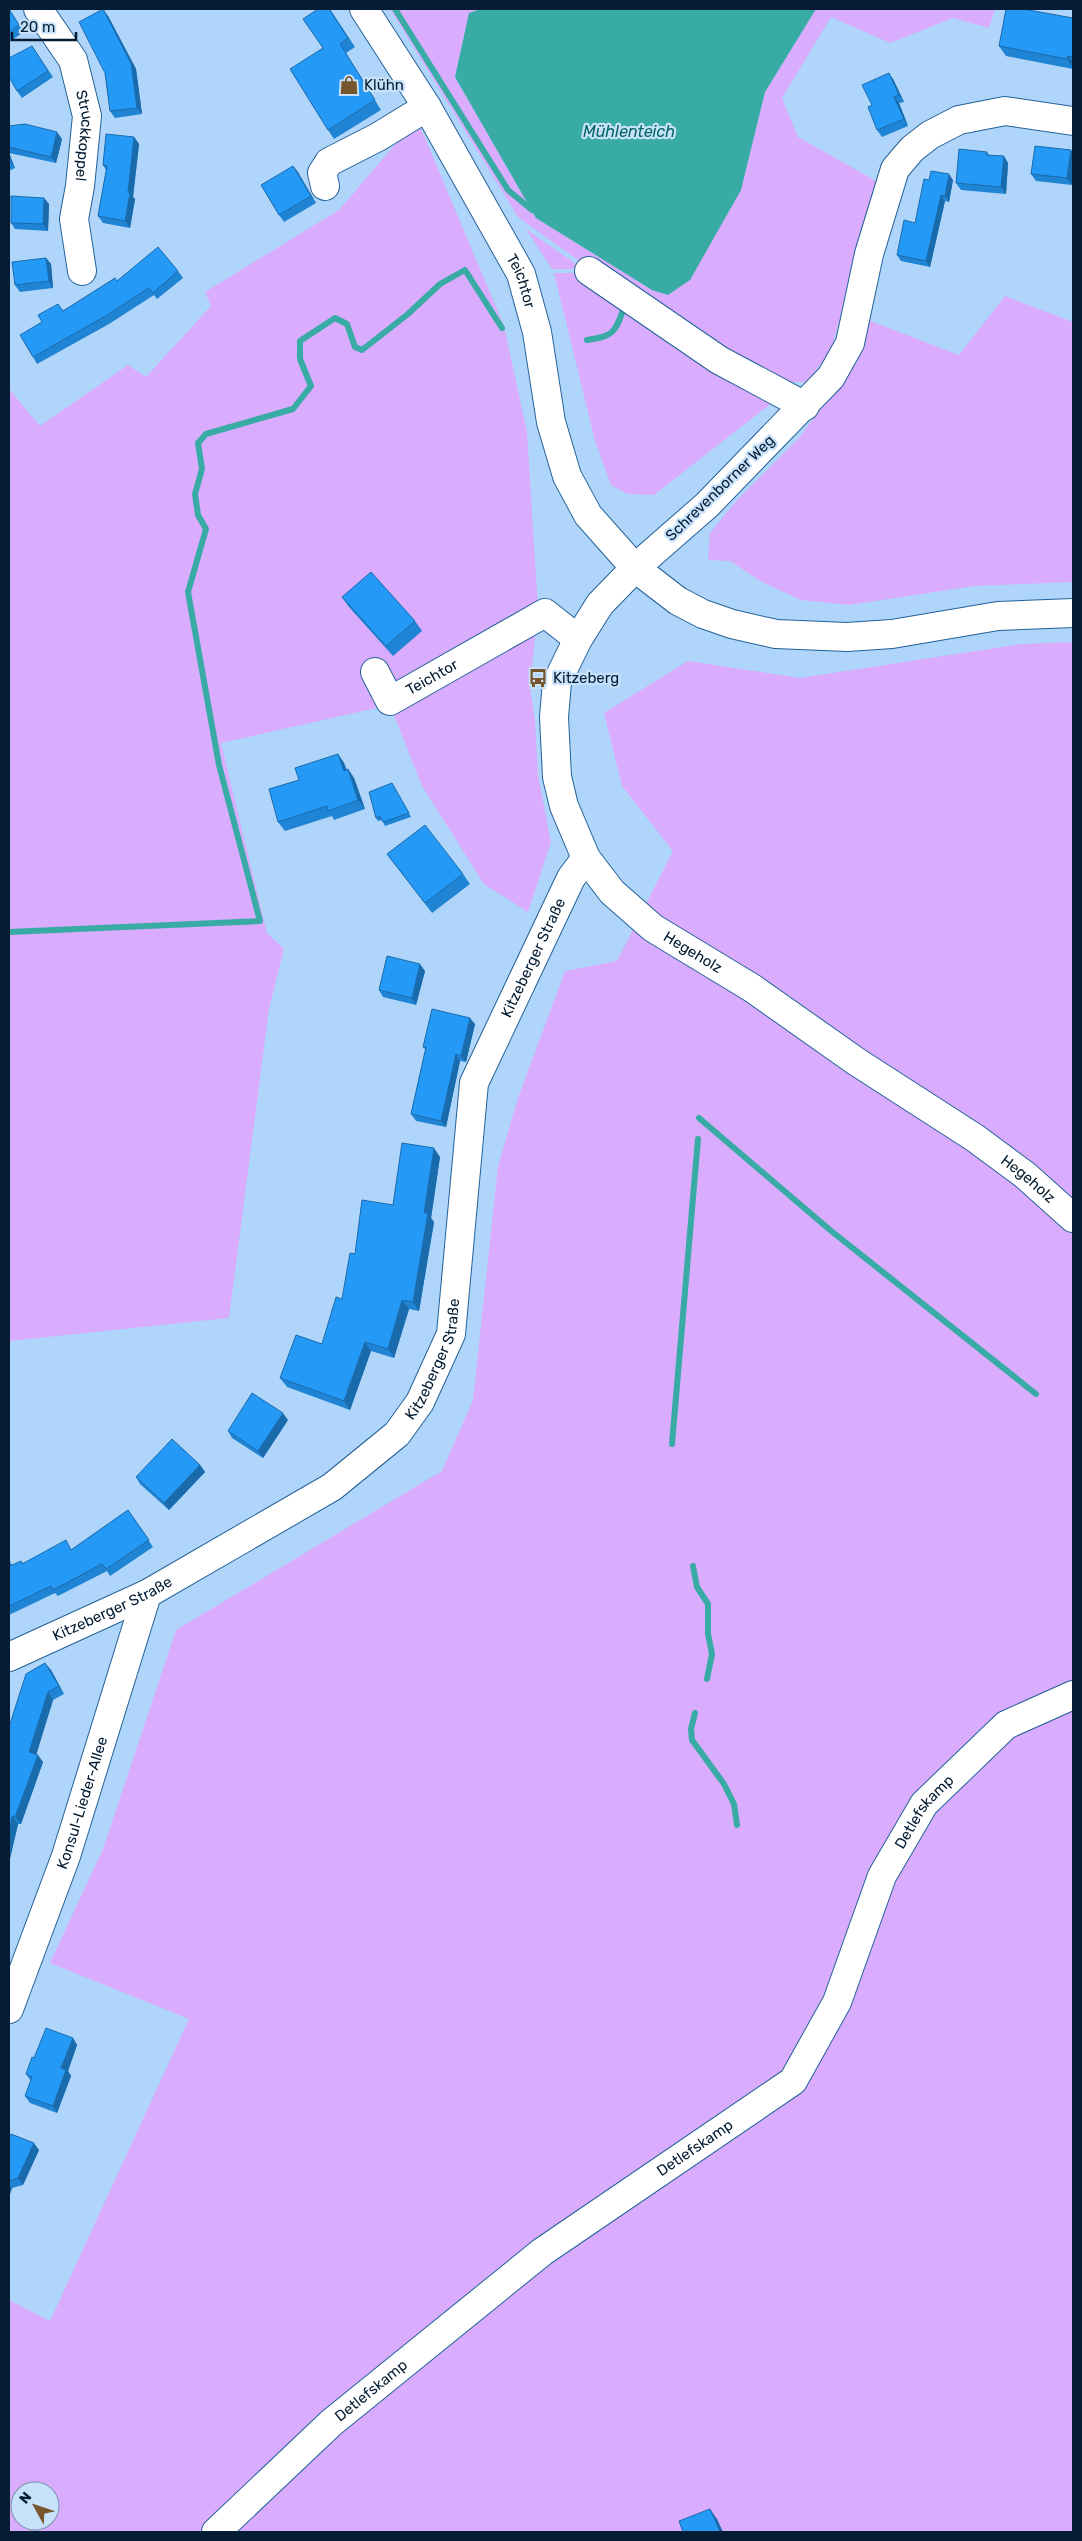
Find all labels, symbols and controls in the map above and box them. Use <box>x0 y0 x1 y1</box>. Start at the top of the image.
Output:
scale bar <box>12 10 76 42</box>
text: 20 m <box>20 18 55 36</box>
shop icon: Klühn <box>338 74 360 96</box>
place label: Klühn <box>364 76 404 94</box>
street label: Struckkoppel <box>72 88 97 182</box>
water label: Mühlenteich <box>583 122 675 141</box>
street label: Teichtor <box>503 251 539 311</box>
street label: Schrevenborner Weg <box>662 431 778 545</box>
street label: Teichtor <box>403 655 461 699</box>
bus stop icon: Kitzeberg <box>527 667 549 689</box>
place label: Kitzeberg <box>553 669 619 687</box>
street label: Kitzeberger Straße <box>497 895 569 1020</box>
street label: Hegeholz <box>660 928 726 977</box>
street label: Hegeholz <box>997 1151 1059 1207</box>
street label: Kitzeberger Straße <box>401 1298 463 1423</box>
street label: Kitzeberger Straße <box>50 1573 175 1645</box>
street label: Konsul-Lieder-Allee <box>53 1734 111 1872</box>
street label: Detlefskamp <box>891 1771 957 1852</box>
street label: Detlefskamp <box>653 2116 736 2180</box>
street label: Detlefskamp <box>331 2356 411 2425</box>
north arrow <box>10 2481 60 2531</box>
text: N <box>16 2489 35 2507</box>

